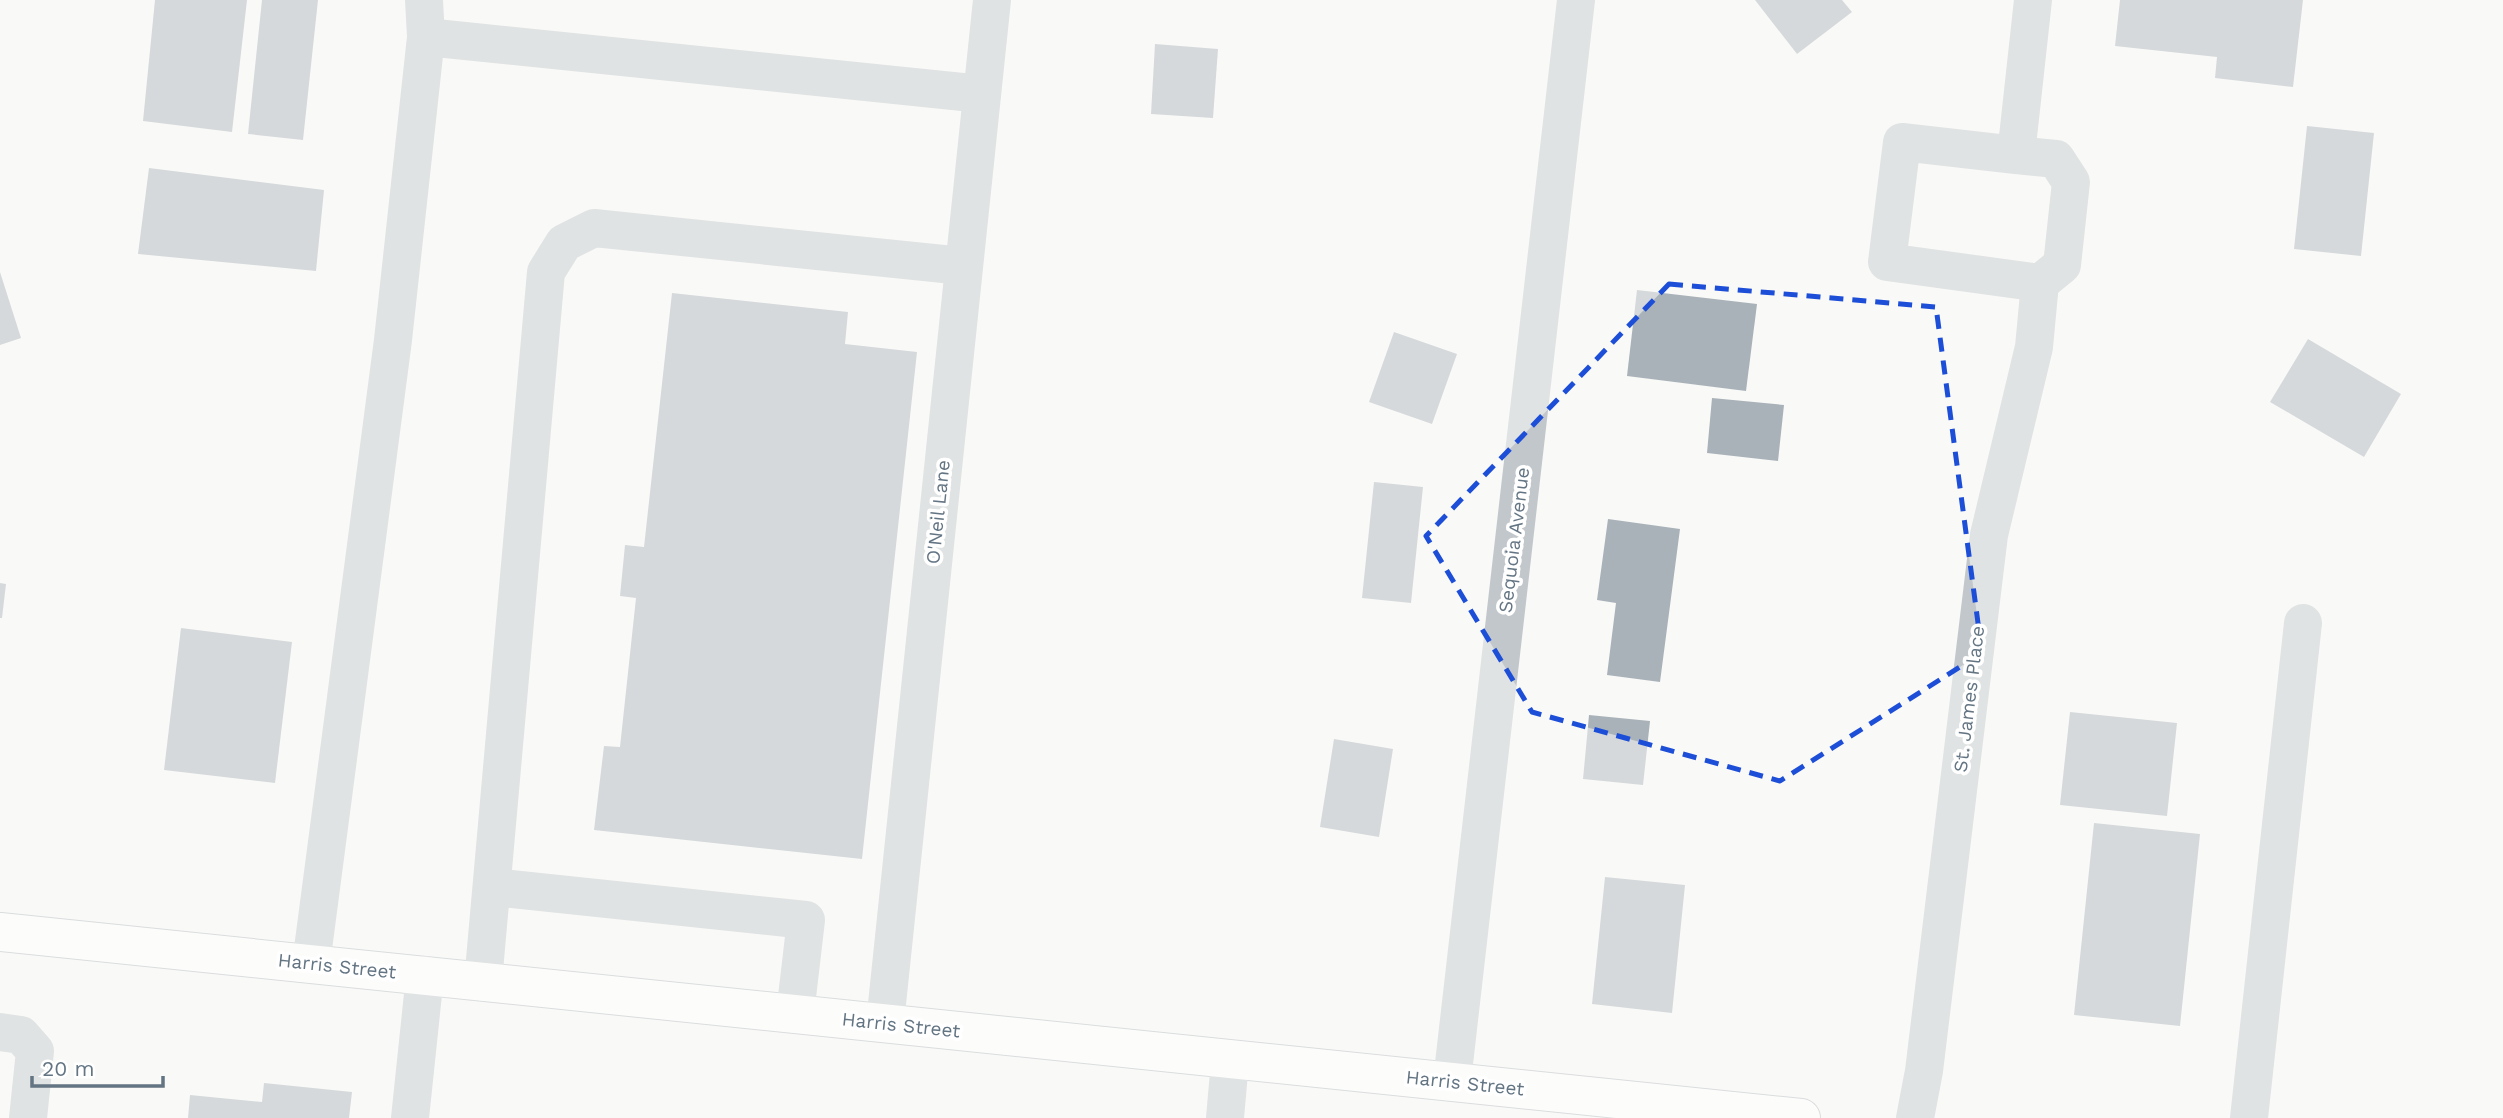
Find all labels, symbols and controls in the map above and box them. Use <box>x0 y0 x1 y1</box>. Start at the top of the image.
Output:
street label: O'Neil Lane <box>921 459 955 565</box>
street label: Sequoia Avenue <box>1494 466 1534 614</box>
street label: St. James Place <box>1949 624 1989 774</box>
street label: Harris Street <box>277 948 397 984</box>
street label: Harris Street <box>841 1007 961 1043</box>
scale bar <box>32 1044 163 1088</box>
text: 20 m <box>42 1056 94 1081</box>
street label: Harris Street <box>1405 1065 1525 1101</box>

